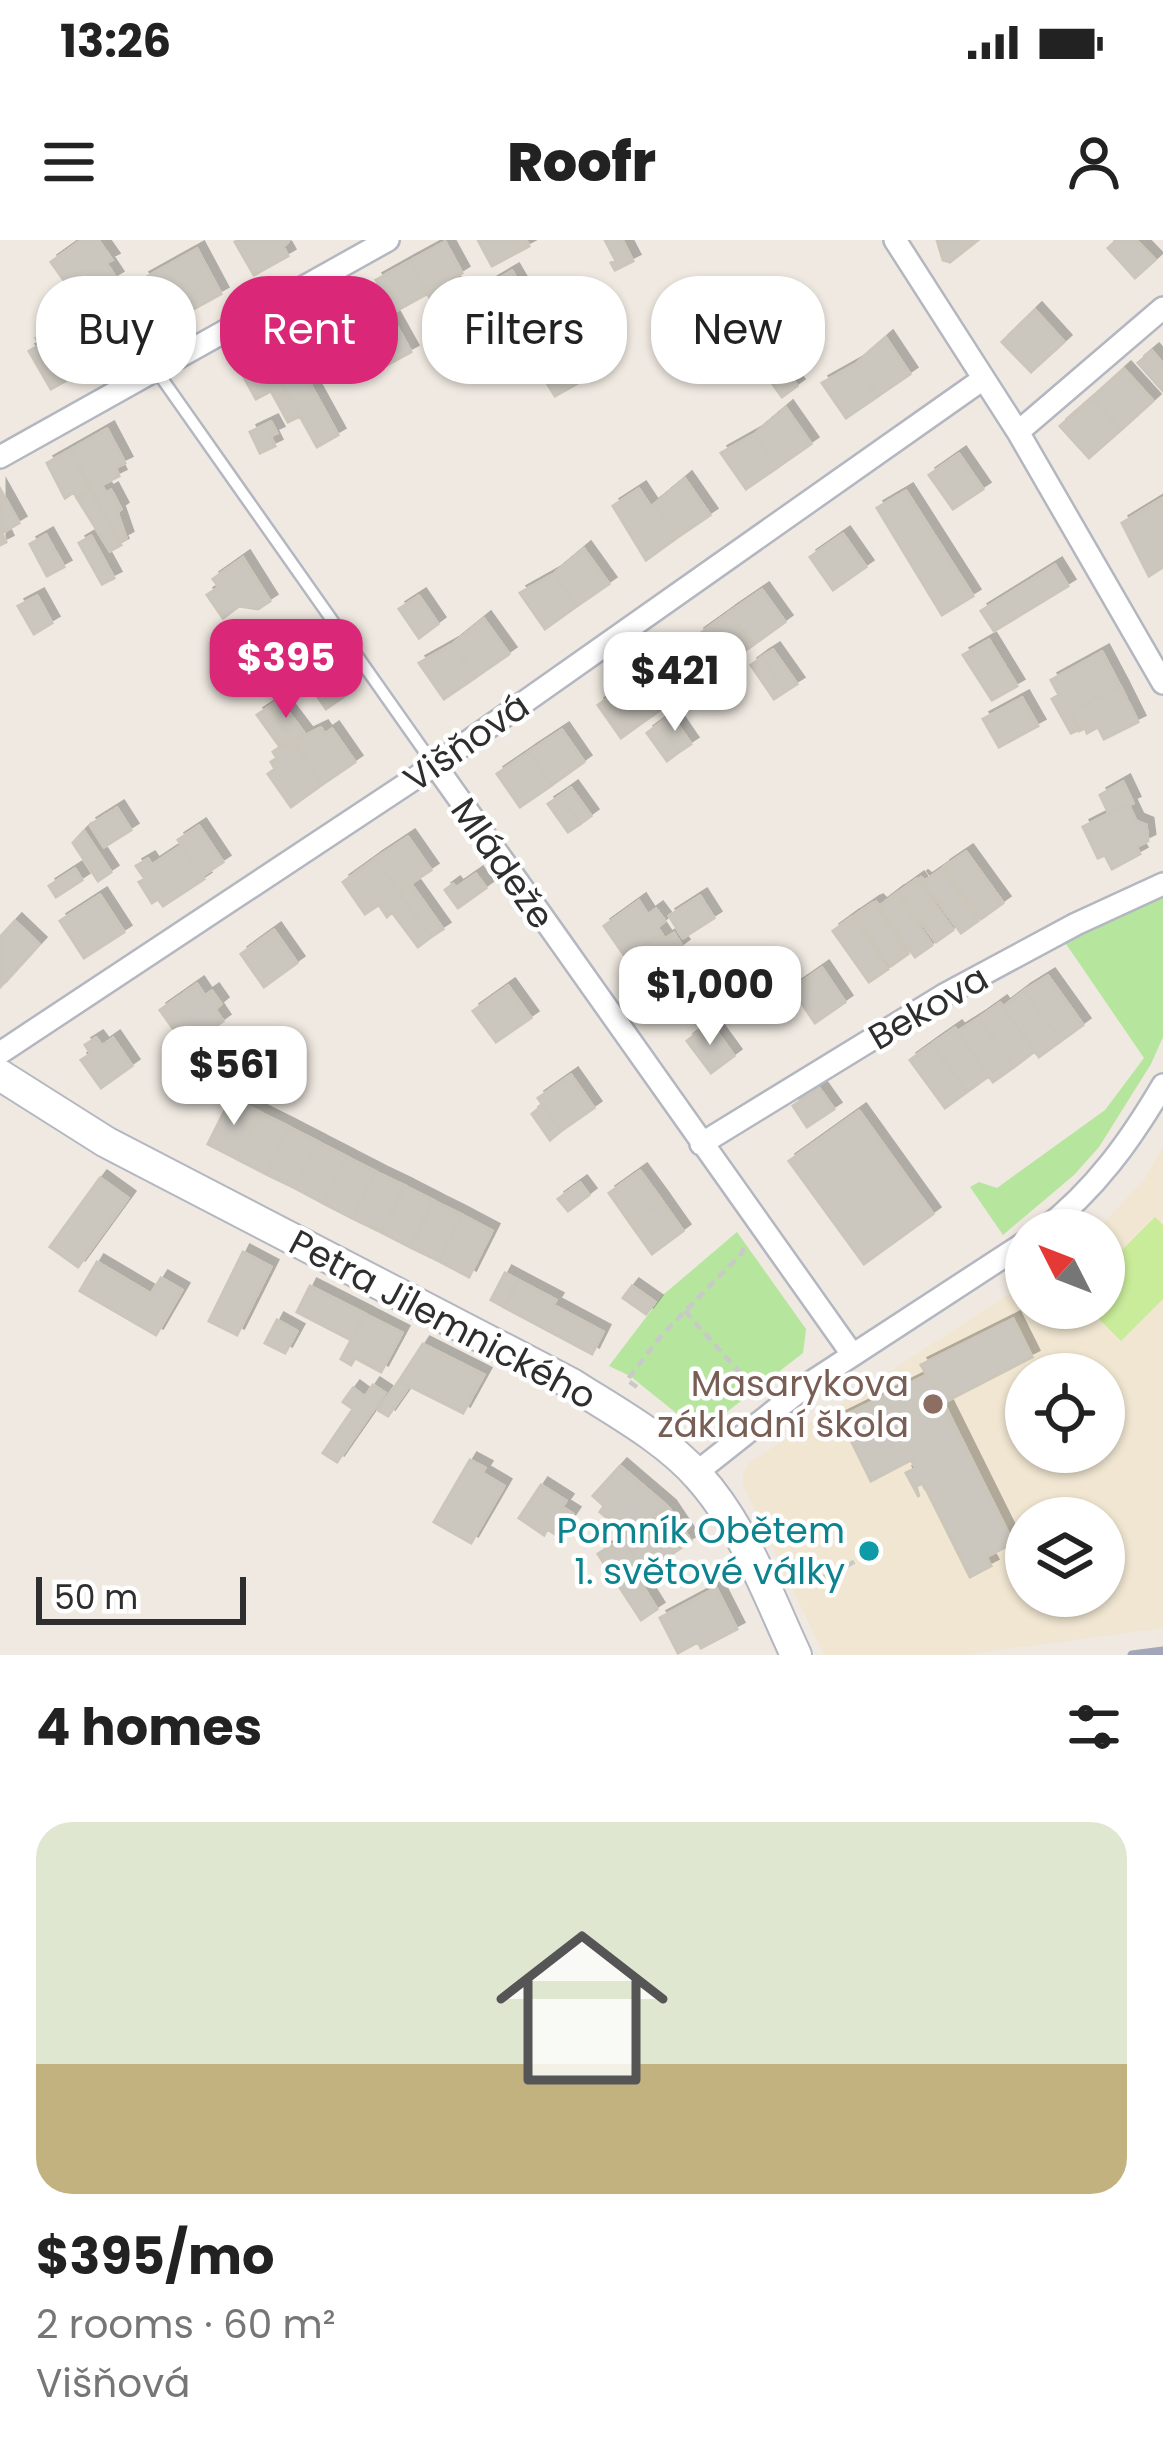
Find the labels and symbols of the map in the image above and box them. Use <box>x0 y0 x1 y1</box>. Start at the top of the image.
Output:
pin: $395 <box>215 619 357 721</box>
pin: $421 <box>604 632 746 734</box>
street label: Višňová <box>393 681 539 804</box>
street label: Mládeže <box>439 787 566 939</box>
pin: $1,000 <box>612 946 808 1048</box>
street label: Bekova <box>859 953 998 1062</box>
pin: $561 <box>163 1026 305 1128</box>
north arrow <box>1005 1209 1125 1329</box>
street label: Petra Jilemnického <box>280 1217 605 1422</box>
place label: Masarykova základní škola <box>657 1358 909 1450</box>
marker: Masarykova základní škola <box>920 1391 946 1417</box>
place label: Pomník Obětem 1. světové války <box>557 1505 845 1597</box>
marker: Pomník Obětem 1. světové války <box>856 1538 882 1564</box>
scale bar <box>36 1571 246 1624</box>

